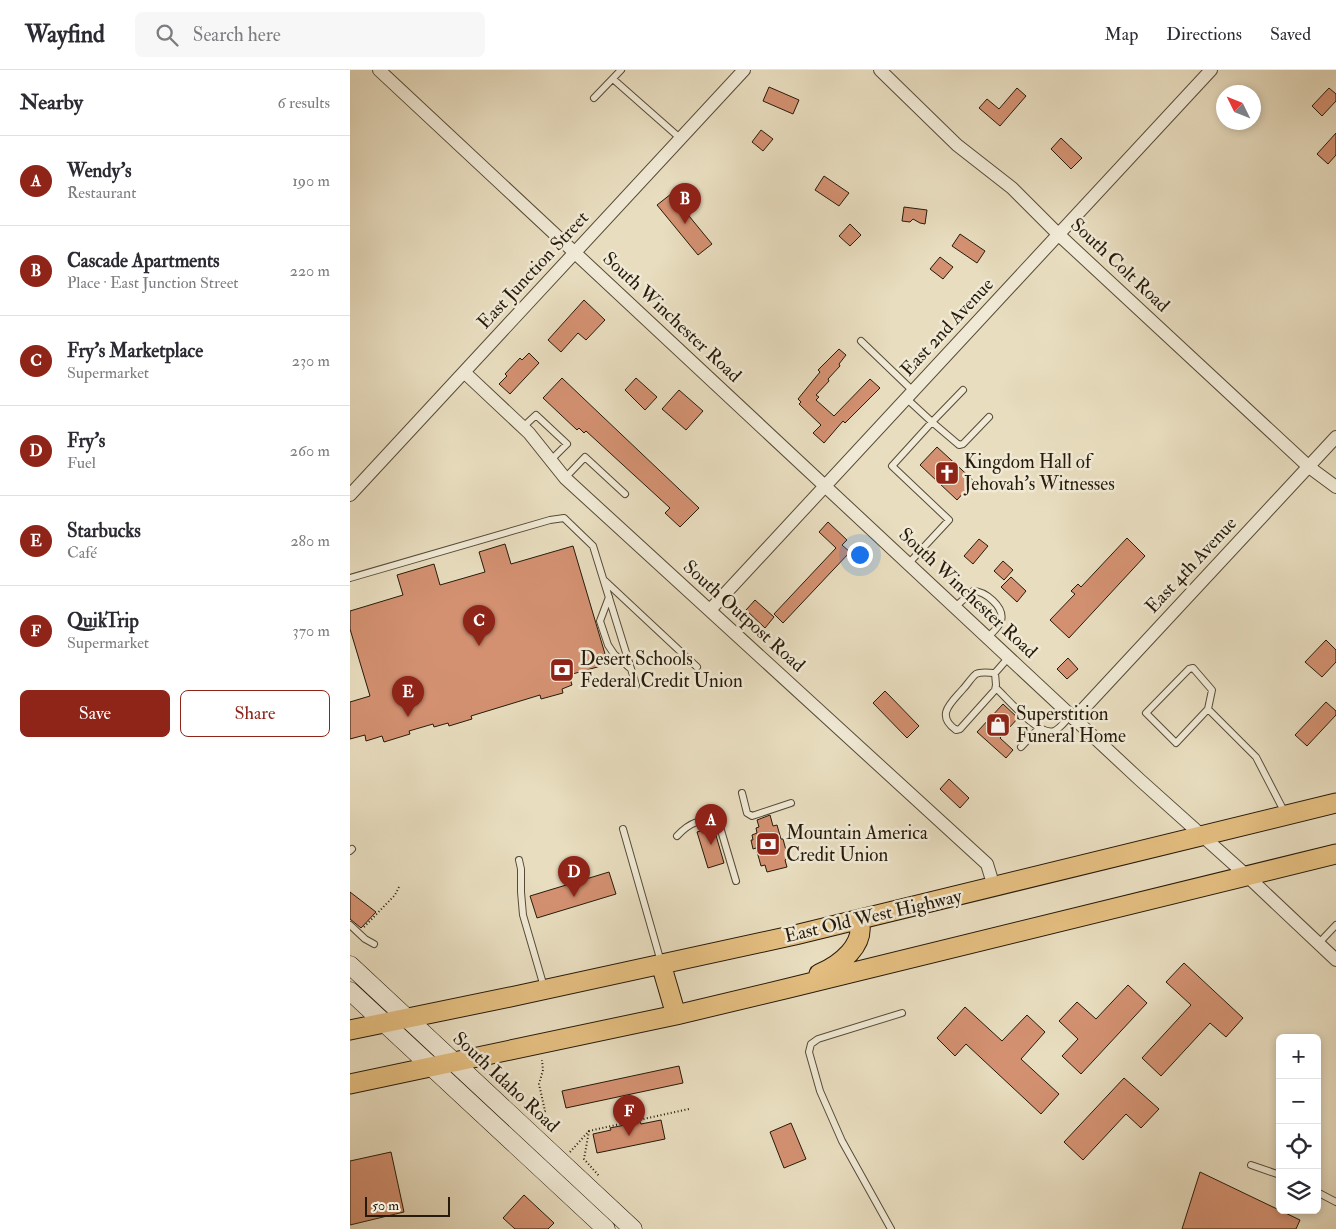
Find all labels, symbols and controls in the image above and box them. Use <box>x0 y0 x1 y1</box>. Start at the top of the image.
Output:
search box <box>135 12 485 57</box>
text: Wayfind <box>25 19 105 50</box>
icon: search <box>153 21 181 49</box>
text: Search here <box>193 23 281 47</box>
text: Map <box>1105 23 1138 46</box>
text: Directions <box>1166 23 1242 46</box>
text: Saved <box>1270 23 1311 46</box>
north arrow <box>1216 85 1261 130</box>
text: Nearby <box>20 89 83 116</box>
text: 6 results <box>278 93 330 113</box>
text: Wendy's <box>67 159 132 183</box>
text: A <box>31 171 41 191</box>
text: 190 m <box>292 171 330 191</box>
text: Restaurant <box>67 183 136 203</box>
pin: B <box>669 183 701 224</box>
street label: East Junction Street <box>472 206 594 334</box>
street label: South Colt Road <box>1065 213 1175 318</box>
street label: South Winchester Road <box>598 247 747 388</box>
text: Cascade Apartments <box>67 249 220 273</box>
text: B <box>31 261 41 281</box>
text: 220 m <box>290 261 330 281</box>
text: Place · East Junction Street <box>67 273 239 293</box>
street label: East 2nd Avenue <box>895 273 999 381</box>
text: Fry's Marketplace <box>67 339 203 363</box>
text: C <box>30 351 42 371</box>
text: 230 m <box>292 351 330 371</box>
text: Supermarket <box>67 363 149 383</box>
text: Fry's <box>67 429 105 453</box>
text: D <box>29 441 43 461</box>
text: 260 m <box>290 441 330 461</box>
place label: Kingdom Hall of Jehovah's Witnesses <box>963 450 1115 496</box>
text: Fuel <box>67 453 96 473</box>
church icon: Kingdom Hall of Jehovah's Witnesses <box>934 460 960 486</box>
street label: East 4th Avenue <box>1140 512 1242 618</box>
text: Starbucks <box>67 519 141 543</box>
street label: South Winchester Road <box>894 523 1043 664</box>
text: E <box>30 531 42 551</box>
text: 280 m <box>290 531 330 551</box>
your location <box>847 542 873 568</box>
text: Café <box>67 543 97 563</box>
street label: South Outpost Road <box>677 555 811 678</box>
pin: C <box>463 605 495 646</box>
text: QuikTrip <box>67 609 139 633</box>
text: F <box>31 621 41 641</box>
text: 370 m <box>293 621 330 641</box>
text: Supermarket <box>67 633 149 653</box>
place label: Desert Schools Federal Credit Union <box>580 647 743 693</box>
bank icon: Desert Schools Federal Credit Union <box>549 657 575 683</box>
pin: E <box>392 676 424 717</box>
button: Save <box>20 690 170 737</box>
button: Share <box>180 690 330 737</box>
place label: Superstition Funeral Home <box>1016 702 1126 748</box>
shop icon: Superstition Funeral Home <box>985 712 1011 738</box>
pin: A <box>695 804 727 845</box>
place label: Mountain America Credit Union <box>786 821 928 867</box>
bank icon: Mountain America Credit Union <box>755 831 781 857</box>
pin: D <box>558 856 590 897</box>
street label: East Old West Highway <box>782 884 965 948</box>
street label: South Idaho Road <box>448 1026 565 1138</box>
map controls <box>1276 1034 1321 1214</box>
button: + <box>1276 1034 1321 1079</box>
button: − <box>1276 1079 1321 1124</box>
pin: F <box>613 1095 645 1136</box>
button: locate <box>1276 1124 1321 1169</box>
button: layers <box>1276 1169 1321 1214</box>
scale bar <box>365 1194 450 1217</box>
text: 50 m <box>372 1197 399 1214</box>

